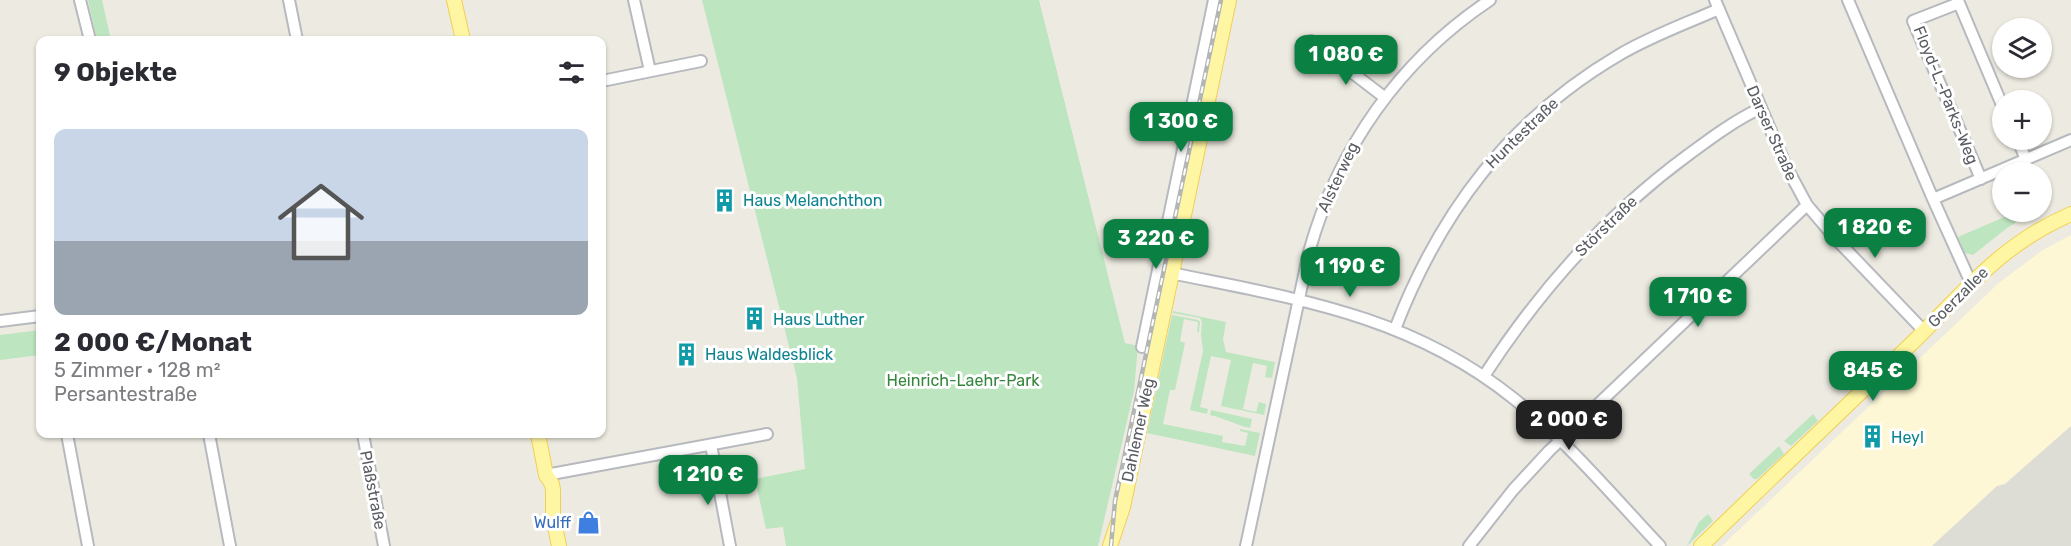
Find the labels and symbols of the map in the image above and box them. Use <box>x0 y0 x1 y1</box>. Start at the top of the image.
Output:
street label: Floyd-L.-Parks-Weg <box>1910 23 1982 167</box>
pin: 1 080 € <box>1291 35 1401 86</box>
street label: Darser Straße <box>1743 83 1801 184</box>
street label: Huntestraße <box>1482 94 1562 172</box>
pin: 1 300 € <box>1126 102 1236 153</box>
street label: Alsterweg <box>1314 139 1362 215</box>
building icon: Haus Melanchthon <box>712 187 738 213</box>
place label: Haus Melanchthon <box>743 191 882 210</box>
street label: Störstraße <box>1571 192 1641 260</box>
pin: 1 820 € <box>1820 208 1930 259</box>
pin: 3 220 € <box>1101 219 1211 270</box>
pin: 1 190 € <box>1295 247 1405 298</box>
street label: Goerzallee <box>1924 263 1992 331</box>
pin: 1 710 € <box>1643 277 1753 328</box>
building icon: Haus Luther <box>742 306 768 332</box>
place label: Haus Luther <box>773 310 864 329</box>
building icon: Haus Waldesblick <box>674 341 700 367</box>
place label: Haus Waldesblick <box>705 345 834 364</box>
pin: 845 € <box>1831 351 1915 402</box>
park label: Heinrich-Laehr-Park <box>886 371 1040 390</box>
street label: Dahlemer Weg <box>1118 376 1158 484</box>
pin: 2 000 € <box>1514 400 1624 451</box>
building icon: Heyl <box>1860 424 1886 450</box>
place label: Heyl <box>1891 428 1924 447</box>
street label: Plaßstraße <box>356 449 390 531</box>
pin: 1 210 € <box>653 455 763 506</box>
shop icon: Wulff <box>576 509 602 535</box>
place label: Wulff <box>534 513 571 532</box>

